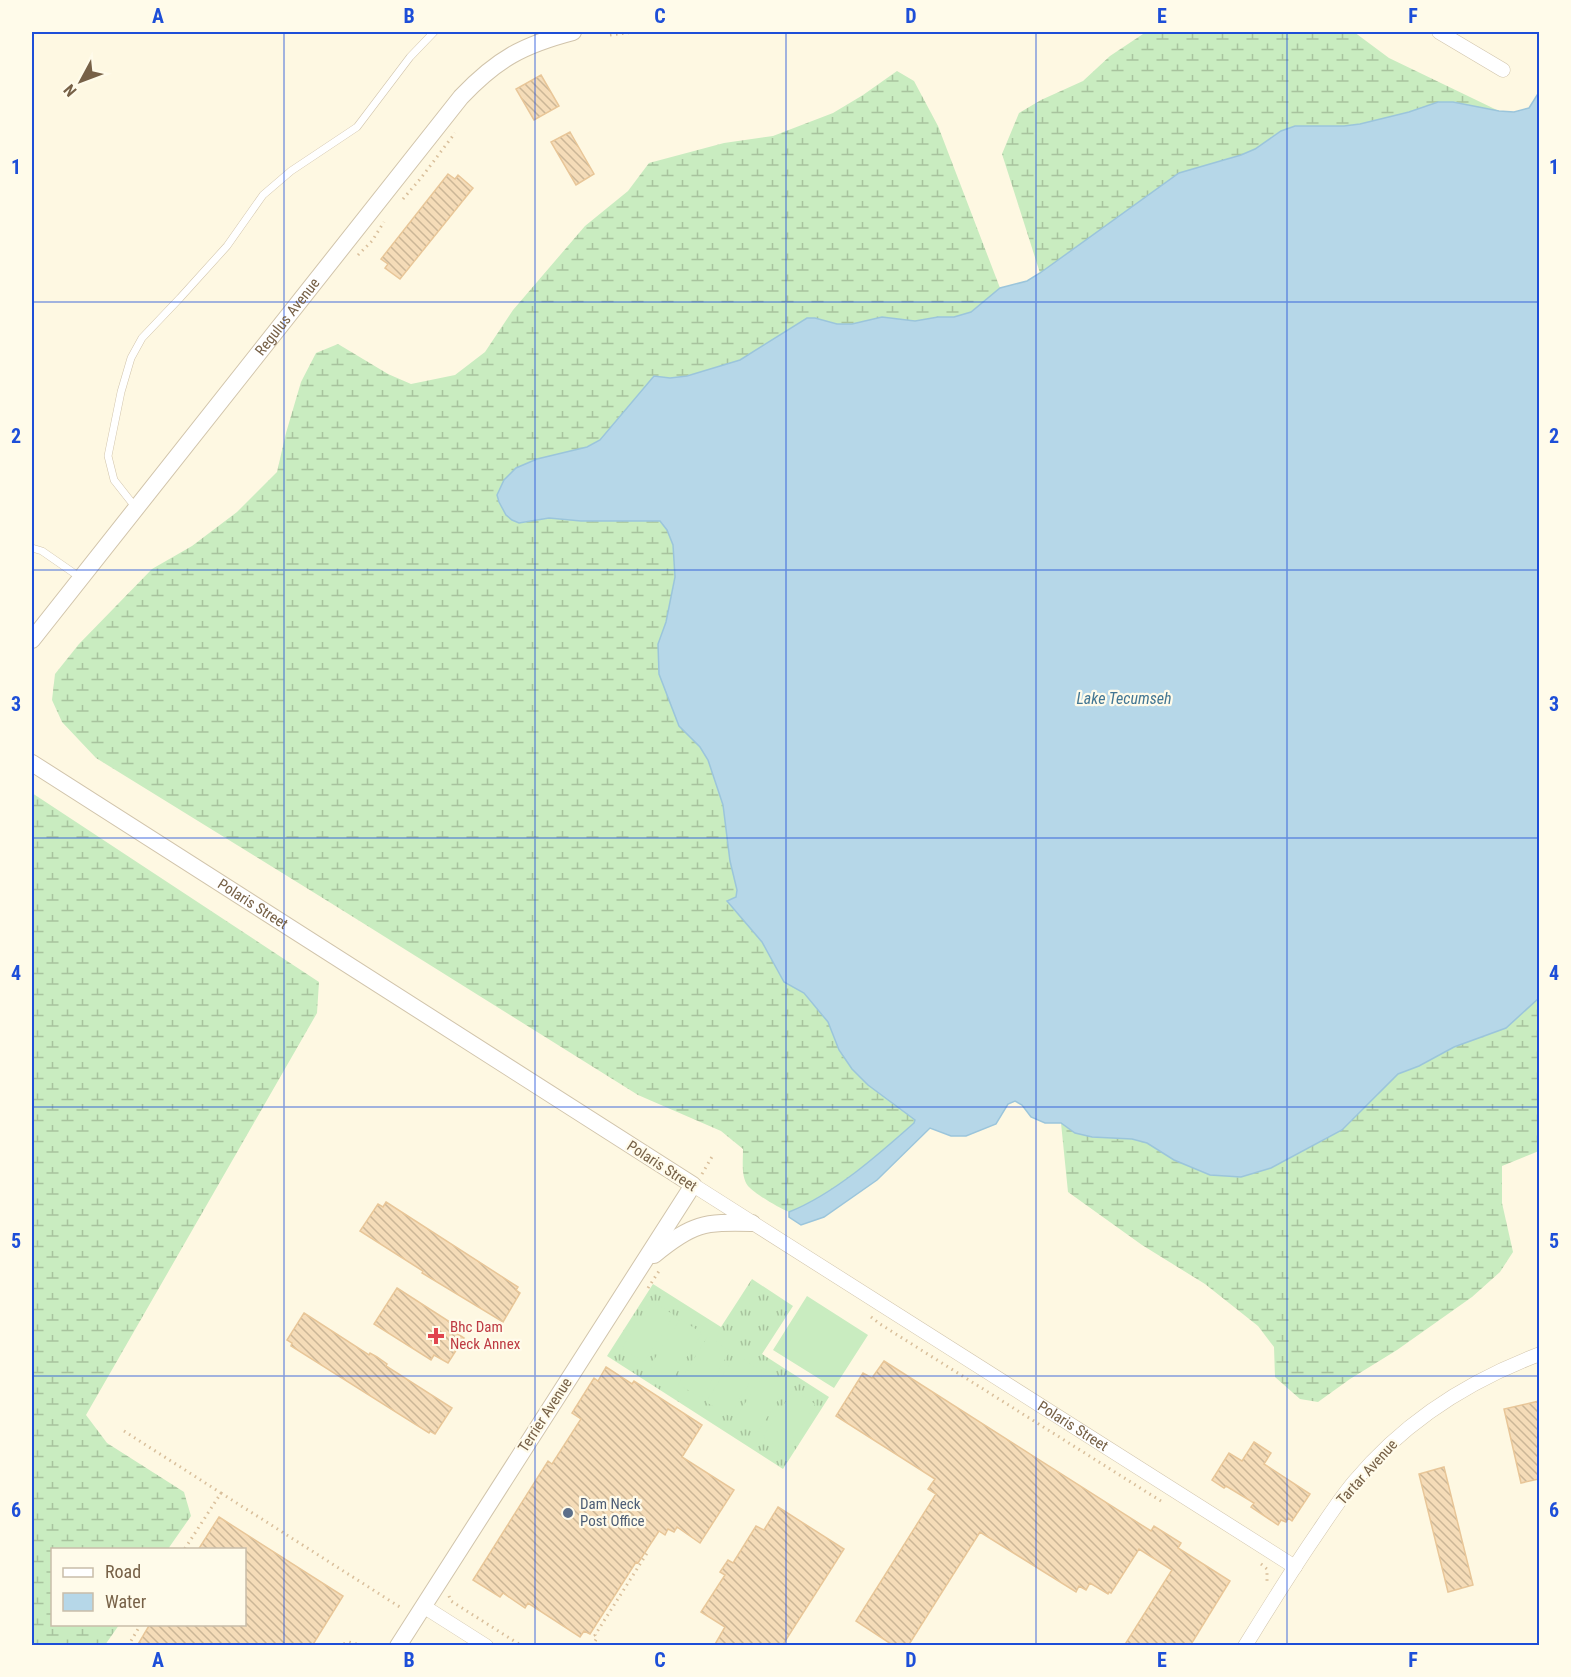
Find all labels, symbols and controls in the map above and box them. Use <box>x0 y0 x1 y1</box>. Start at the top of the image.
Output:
text: A <box>152 4 164 28</box>
text: B <box>403 4 415 28</box>
text: C <box>654 4 666 28</box>
text: D <box>905 4 917 28</box>
text: E <box>1157 4 1167 28</box>
text: F <box>1408 4 1418 28</box>
north arrow <box>51 51 111 111</box>
text: N <box>60 81 80 100</box>
text: 1 <box>11 155 21 179</box>
text: 1 <box>1549 155 1559 179</box>
street label: Regulus Avenue <box>251 274 324 359</box>
text: 2 <box>11 424 21 448</box>
text: 2 <box>1549 424 1559 448</box>
water label: Lake Tecumseh <box>1076 689 1172 708</box>
text: 3 <box>11 692 21 716</box>
text: 3 <box>1549 692 1559 716</box>
street label: Polaris Street <box>214 875 291 933</box>
text: 4 <box>11 961 21 985</box>
text: 4 <box>1549 961 1559 985</box>
street label: Polaris Street <box>624 1137 700 1195</box>
text: 5 <box>11 1229 21 1253</box>
text: 5 <box>1549 1229 1559 1253</box>
place label: Bhc Dam Neck Annex <box>450 1318 521 1353</box>
marker: Bhc Dam Neck Annex <box>427 1327 445 1345</box>
street label: Terrier Avenue <box>514 1374 576 1456</box>
street label: Polaris Street <box>1034 1397 1112 1455</box>
street label: Tartar Avenue <box>1333 1436 1401 1508</box>
place label: Dam Neck Post Office <box>580 1495 645 1530</box>
text: 6 <box>11 1498 21 1522</box>
text: 6 <box>1549 1498 1559 1522</box>
marker: Dam Neck Post Office <box>561 1506 575 1520</box>
legend <box>51 1548 246 1626</box>
text: Road <box>105 1561 141 1582</box>
text: Water <box>105 1591 147 1612</box>
text: A <box>152 1648 164 1672</box>
text: B <box>403 1648 415 1672</box>
text: C <box>654 1648 666 1672</box>
text: D <box>905 1648 917 1672</box>
text: E <box>1157 1648 1167 1672</box>
text: F <box>1408 1648 1418 1672</box>

